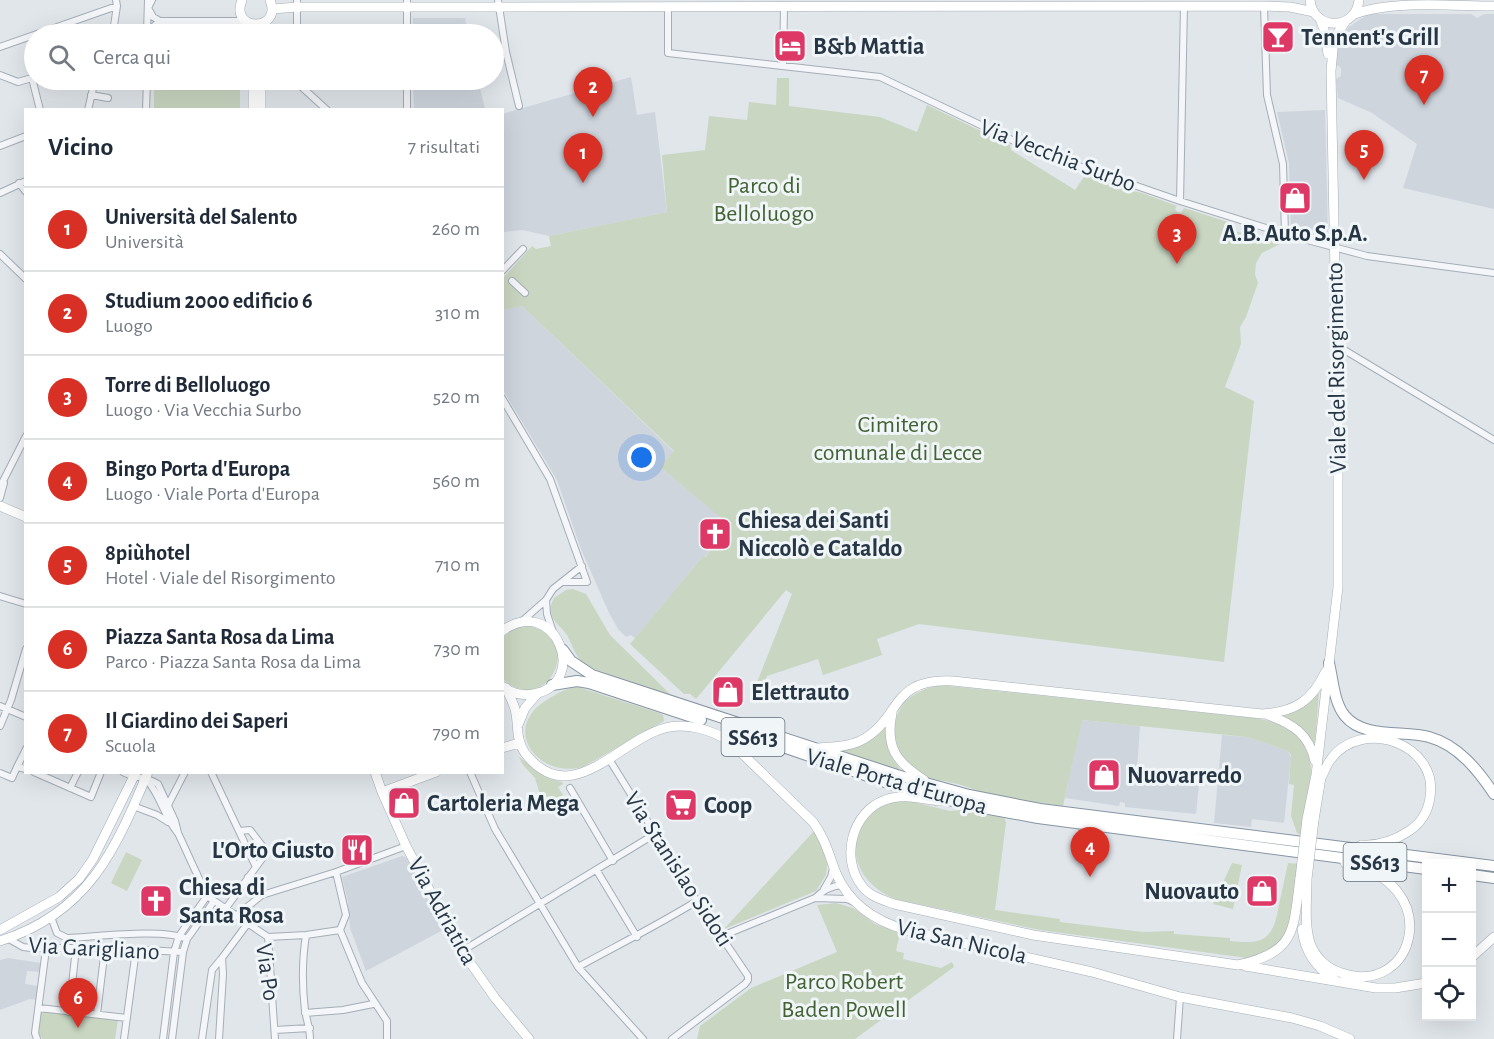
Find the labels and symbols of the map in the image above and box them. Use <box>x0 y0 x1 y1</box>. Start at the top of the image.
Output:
bar icon: Tennent's Grill <box>1260 19 1296 55</box>
place label: Tennent's Grill <box>1301 26 1439 50</box>
hotel icon: B&b Mattia <box>772 28 808 64</box>
place label: B&b Mattia <box>813 35 925 59</box>
pin: 7 <box>1404 56 1444 105</box>
pin: 2 <box>574 68 612 117</box>
street label: Via Vecchia Surbo <box>976 115 1139 197</box>
pin: 5 <box>1344 130 1384 180</box>
pin: 1 <box>564 134 602 183</box>
park label: Parco di Belloluogo <box>714 174 814 226</box>
shop icon: A.B. Auto S.p.A. <box>1277 180 1313 216</box>
pin: 3 <box>1158 214 1196 264</box>
place label: A.B. Auto S.p.A. <box>1222 222 1368 246</box>
street label: Viale del Risorgimento <box>1323 262 1351 474</box>
park label: Cimitero comunale di Lecce <box>814 413 982 465</box>
your location <box>627 443 656 472</box>
place label: Chiesa dei Santi Niccolò e Cataldo <box>738 509 903 561</box>
church icon: Chiesa dei Santi Niccolò e Cataldo <box>697 516 733 552</box>
shop icon: Elettrauto <box>710 674 746 710</box>
place label: Elettrauto <box>751 681 849 705</box>
road number: SS613 <box>722 718 784 756</box>
street label: Viale Porta d'Europa <box>803 745 990 819</box>
shop icon: Nuovarredo <box>1086 757 1122 793</box>
place label: Nuovarredo <box>1127 764 1242 788</box>
shop icon: Cartoleria Mega <box>386 785 422 821</box>
supermarket icon: Coop <box>663 787 699 823</box>
street label: Via Stanislao Sidoti <box>619 788 737 951</box>
place label: Cartoleria Mega <box>427 792 580 816</box>
place label: Coop <box>704 794 752 818</box>
pin: 4 <box>1070 828 1110 877</box>
restaurant icon: L'Orto Giusto <box>339 832 375 868</box>
place label: L'Orto Giusto <box>212 839 334 863</box>
road number: SS613 <box>1344 843 1406 881</box>
street label: Via Adriatica <box>403 854 481 969</box>
shop icon: Nuovauto <box>1244 873 1280 909</box>
place label: Chiesa di Santa Rosa <box>179 876 284 928</box>
place label: Nuovauto <box>1144 880 1239 904</box>
church icon: Chiesa di Santa Rosa <box>138 883 174 919</box>
street label: Via San Nicola <box>894 915 1029 969</box>
street label: Via Garigliano <box>28 934 160 964</box>
street label: Via Po <box>251 942 283 1002</box>
park label: Parco Robert Baden Powell <box>781 970 907 1022</box>
pin: 6 <box>58 978 98 1028</box>

